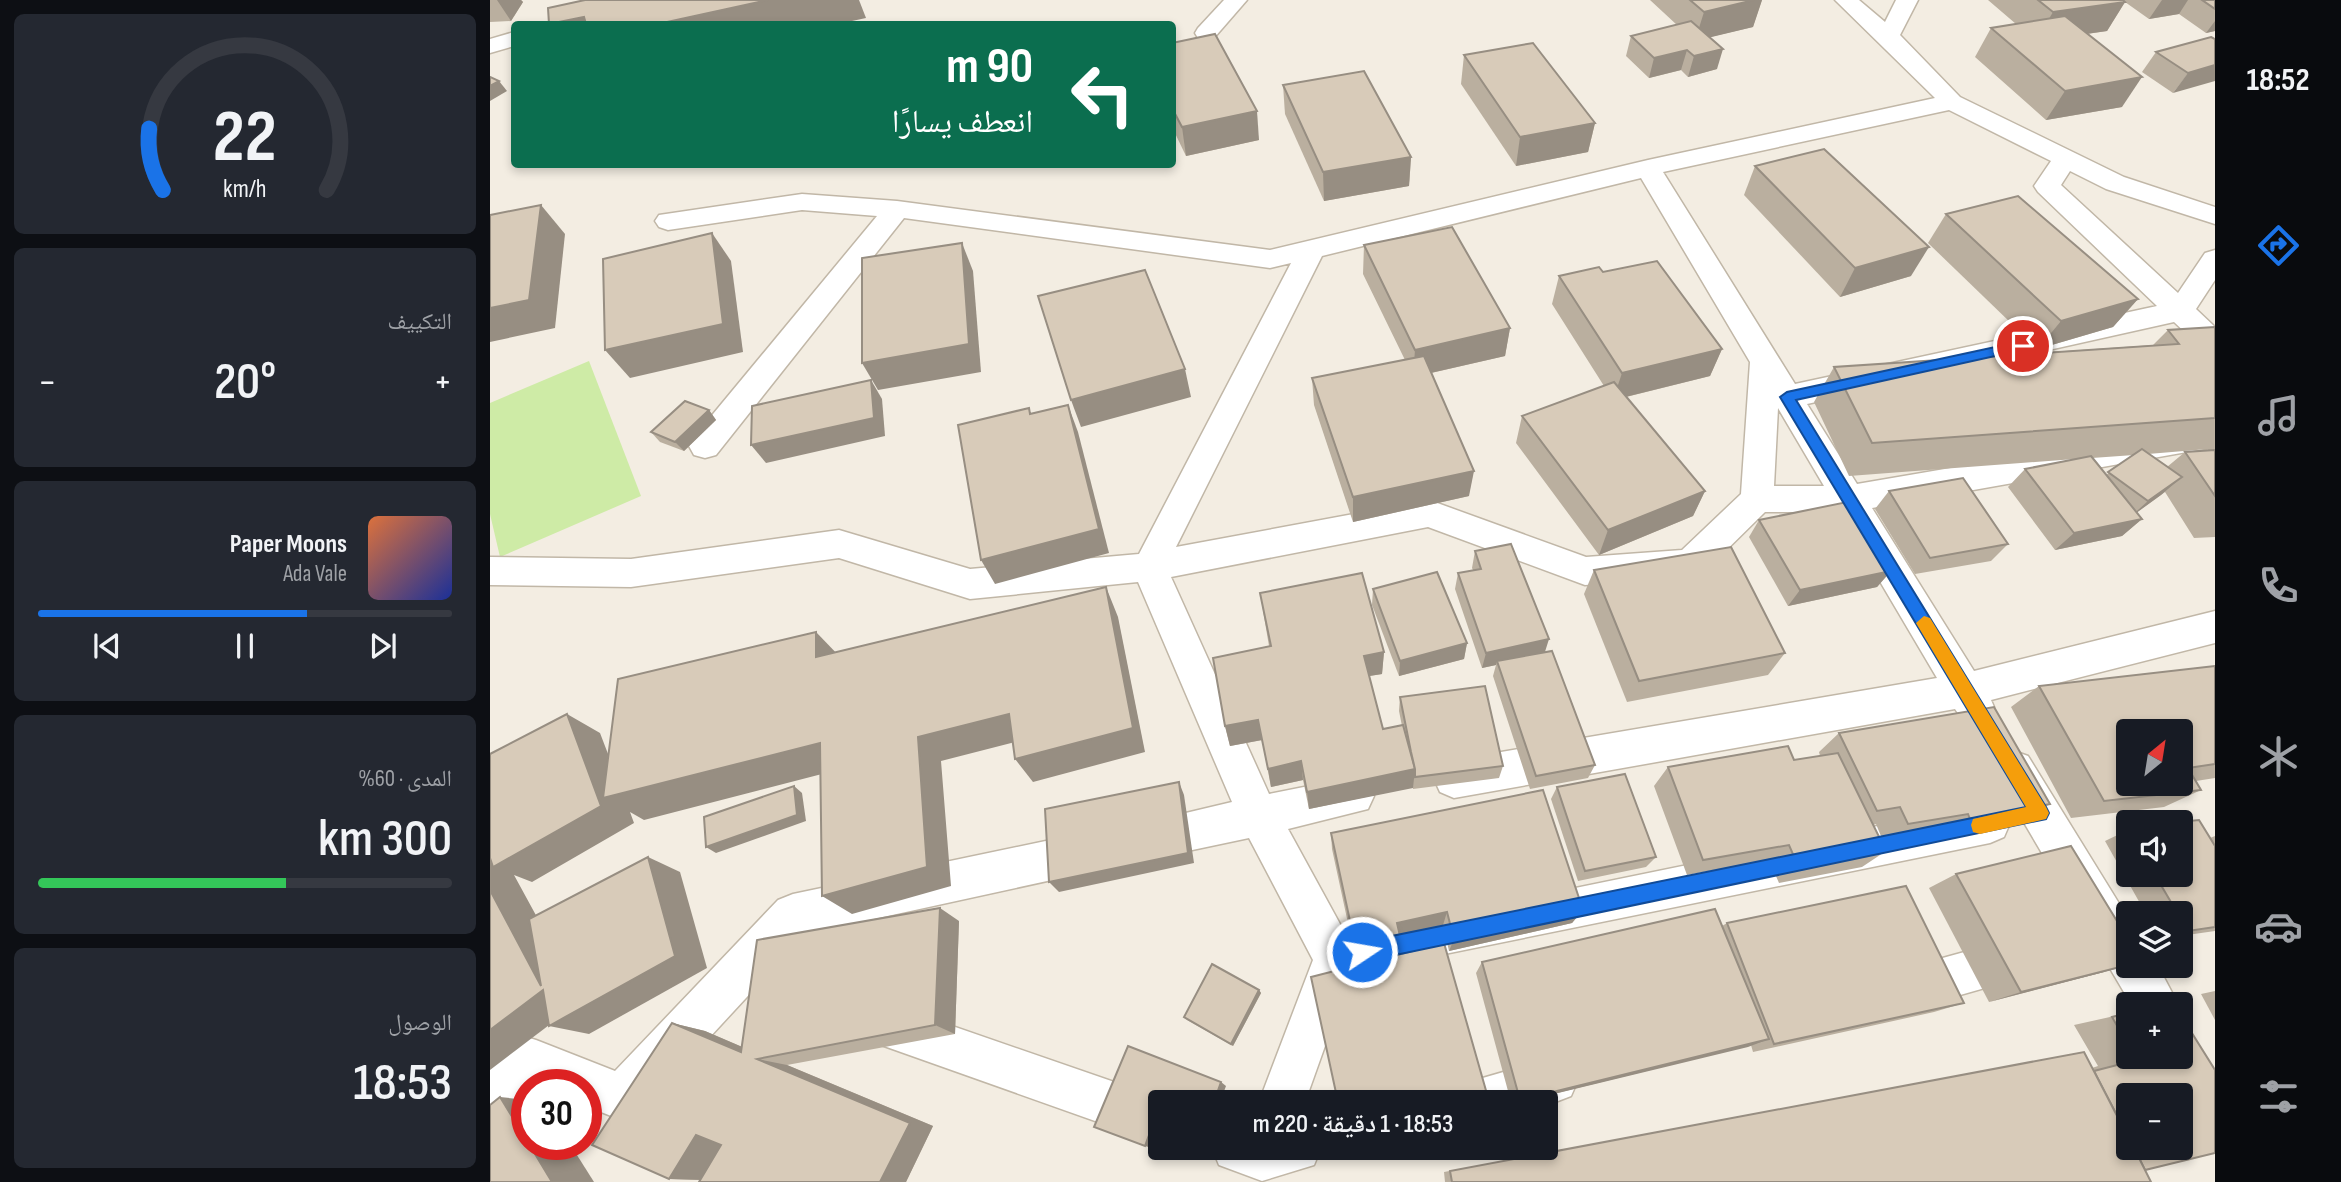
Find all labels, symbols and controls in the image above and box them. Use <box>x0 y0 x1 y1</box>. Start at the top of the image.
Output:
text: 90 m <box>946 38 1033 97</box>
icon: left <box>1057 49 1148 140</box>
text: 18:52 <box>2247 61 2309 100</box>
text: 22 <box>213 94 277 182</box>
text: انعطف يسارًا <box>892 103 1033 142</box>
text: km/h <box>223 174 267 205</box>
icon: directions <box>2254 221 2303 270</box>
text: التكييف <box>387 308 452 336</box>
pin <box>1993 316 2053 376</box>
icon: arrive <box>2004 327 2042 365</box>
text: 20° <box>214 351 276 414</box>
text: − <box>38 360 57 405</box>
text: + <box>433 360 452 405</box>
icon: music <box>2254 391 2303 440</box>
text: Paper Moons <box>230 529 347 560</box>
text: Ada Vale <box>283 560 347 588</box>
icon: phone <box>2254 561 2303 610</box>
icon: previous <box>88 627 126 665</box>
icon: pause <box>226 627 264 665</box>
icon: next <box>364 627 402 665</box>
north arrow <box>2116 719 2193 796</box>
map controls <box>2116 719 2193 1160</box>
icon: climate <box>2254 732 2303 781</box>
text: المدى · 60% <box>358 765 452 793</box>
text: 300 km <box>318 808 452 871</box>
button: sound <box>2116 810 2193 887</box>
button: layers <box>2116 901 2193 978</box>
icon: car <box>2254 902 2303 951</box>
position arrow <box>1325 915 1399 989</box>
button: + <box>2116 992 2193 1069</box>
text: الوصول <box>388 1009 452 1037</box>
text: 18:53 <box>353 1052 452 1115</box>
speed limit sign: 30 <box>511 1069 602 1160</box>
icon: filters <box>2254 1072 2303 1121</box>
button: − <box>2116 1083 2193 1160</box>
text: 18:53 · 1 دقيقة · 220 m <box>1253 1109 1453 1140</box>

